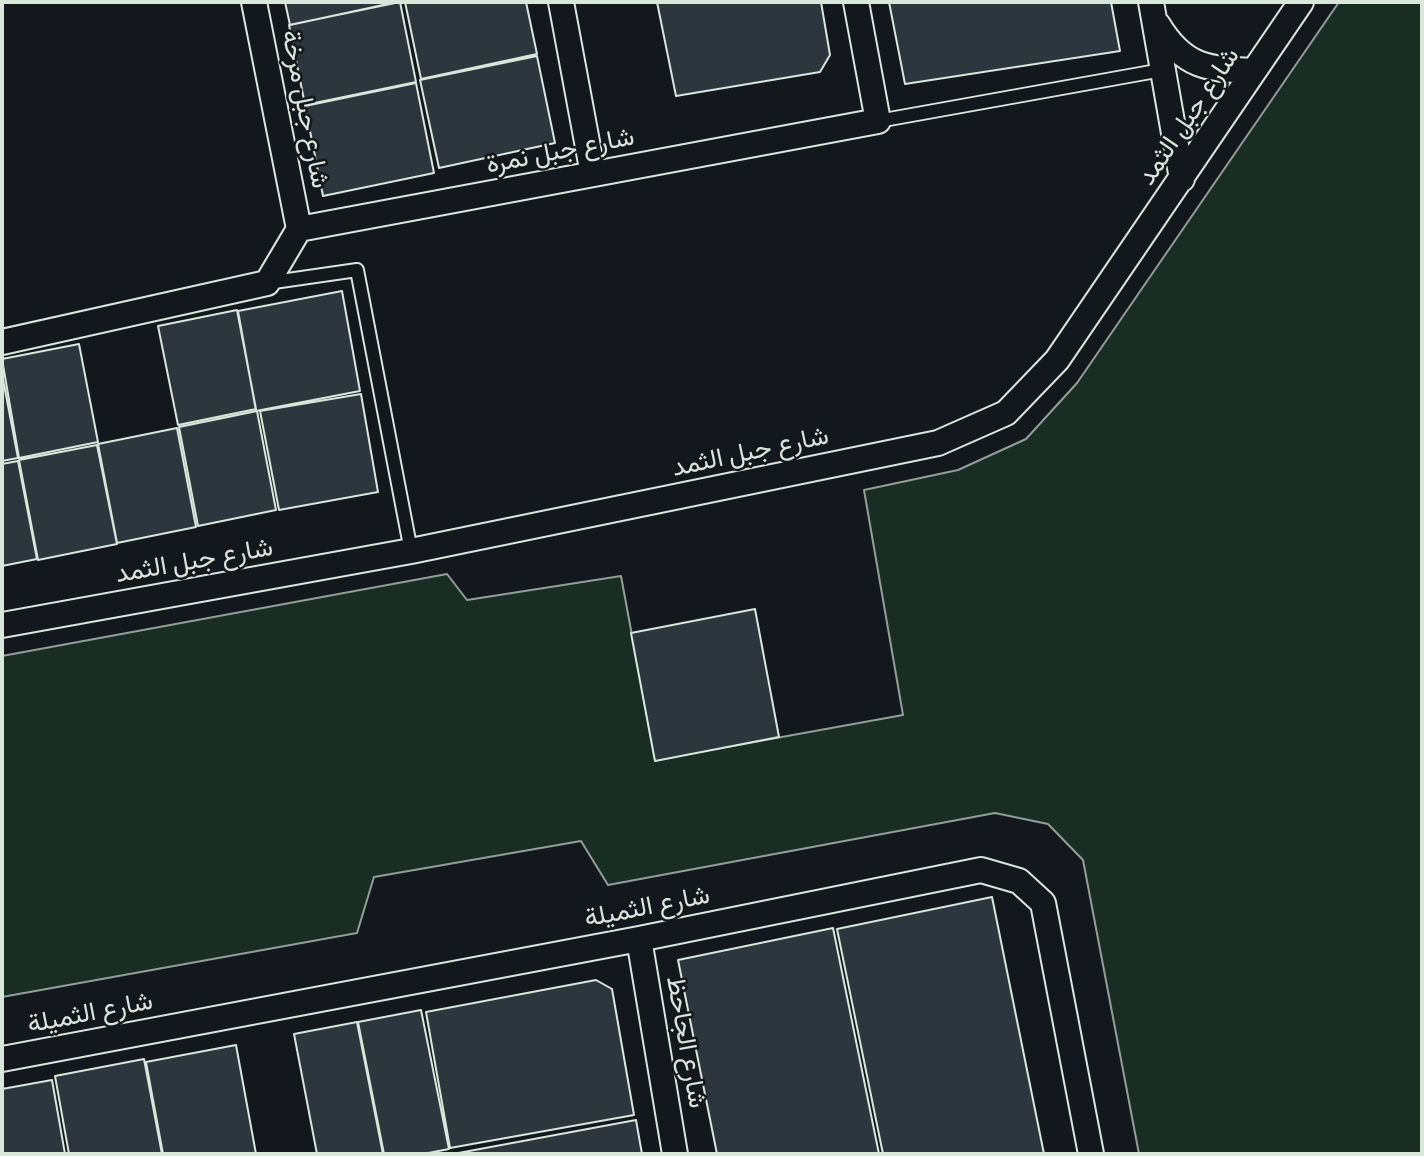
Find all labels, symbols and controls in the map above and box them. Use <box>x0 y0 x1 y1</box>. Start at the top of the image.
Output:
street label: شارع جبل مرخة <box>275 27 337 191</box>
street label: شارع جبل الثمد <box>1131 41 1245 191</box>
street label: شارع جبل نمرة <box>483 120 637 180</box>
street label: شارع جبل الثمد <box>669 419 831 483</box>
street label: شارع جبل الثمد <box>113 531 275 589</box>
street label: شارع الثميلة <box>582 879 712 933</box>
street label: شارع الجاحظ <box>660 974 714 1110</box>
street label: شارع الثميلة <box>25 985 155 1039</box>

